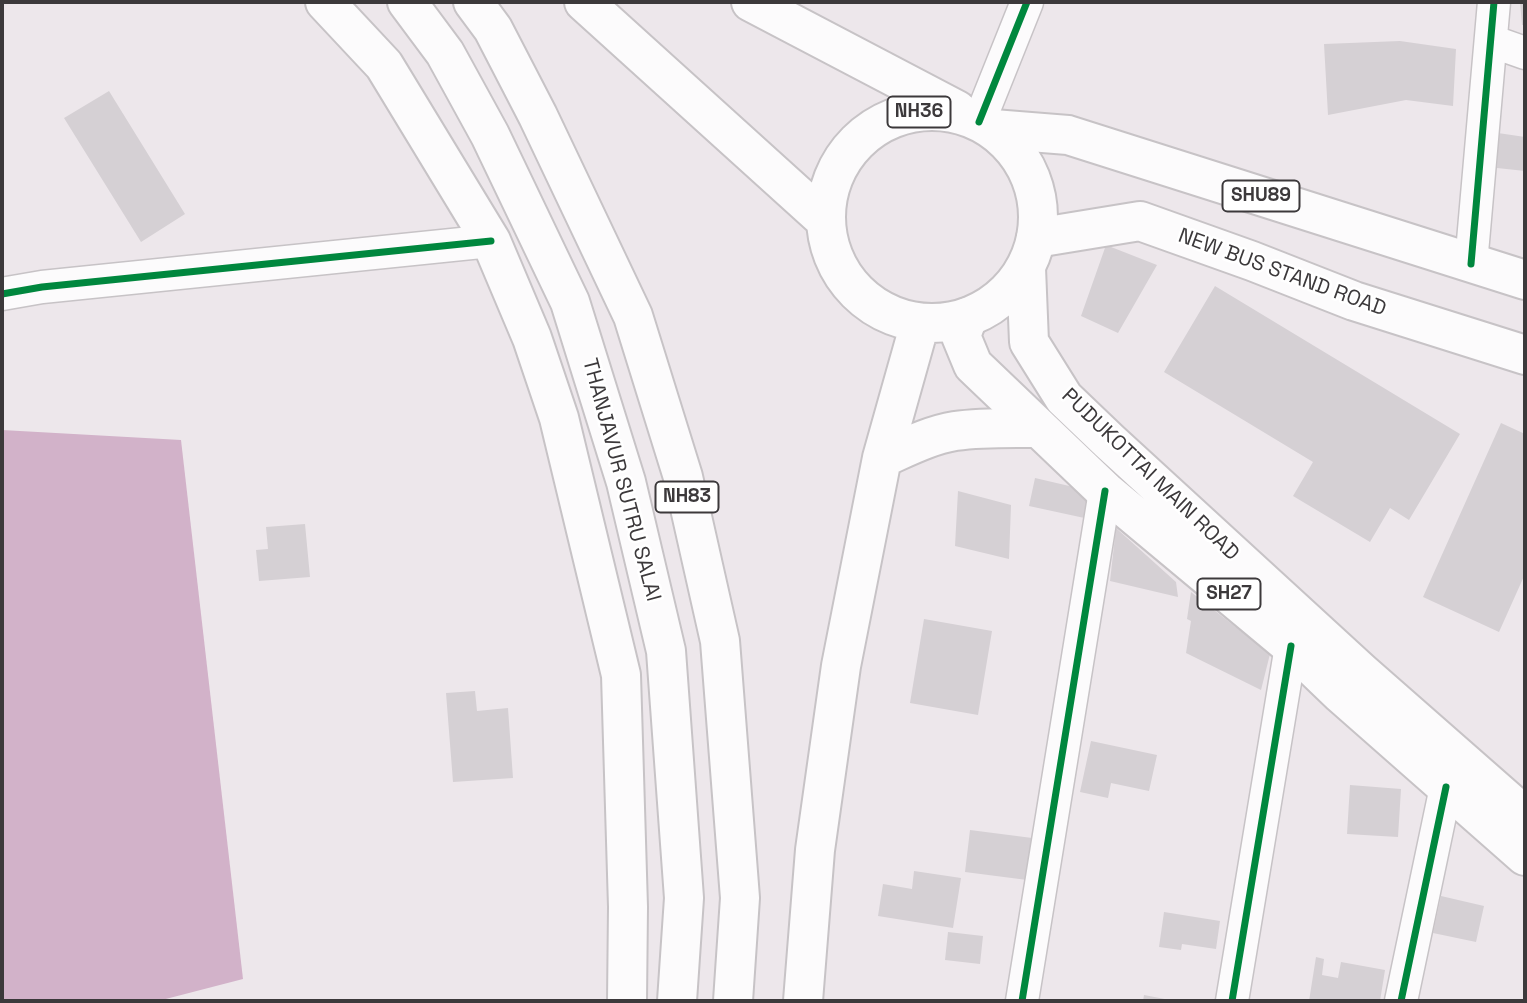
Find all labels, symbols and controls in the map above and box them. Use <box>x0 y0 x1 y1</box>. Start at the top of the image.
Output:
road number: NH36 <box>888 96 950 128</box>
road number: SHU89 <box>1222 180 1300 212</box>
street label: NEW BUS STAND ROAD <box>1175 224 1389 322</box>
street label: THANJAVUR SUTRU SALAI <box>576 356 666 604</box>
street label: PUDUKOTTAI MAIN ROAD <box>1056 384 1244 566</box>
road number: NH83 <box>656 482 718 512</box>
road number: SH27 <box>1198 579 1260 610</box>

